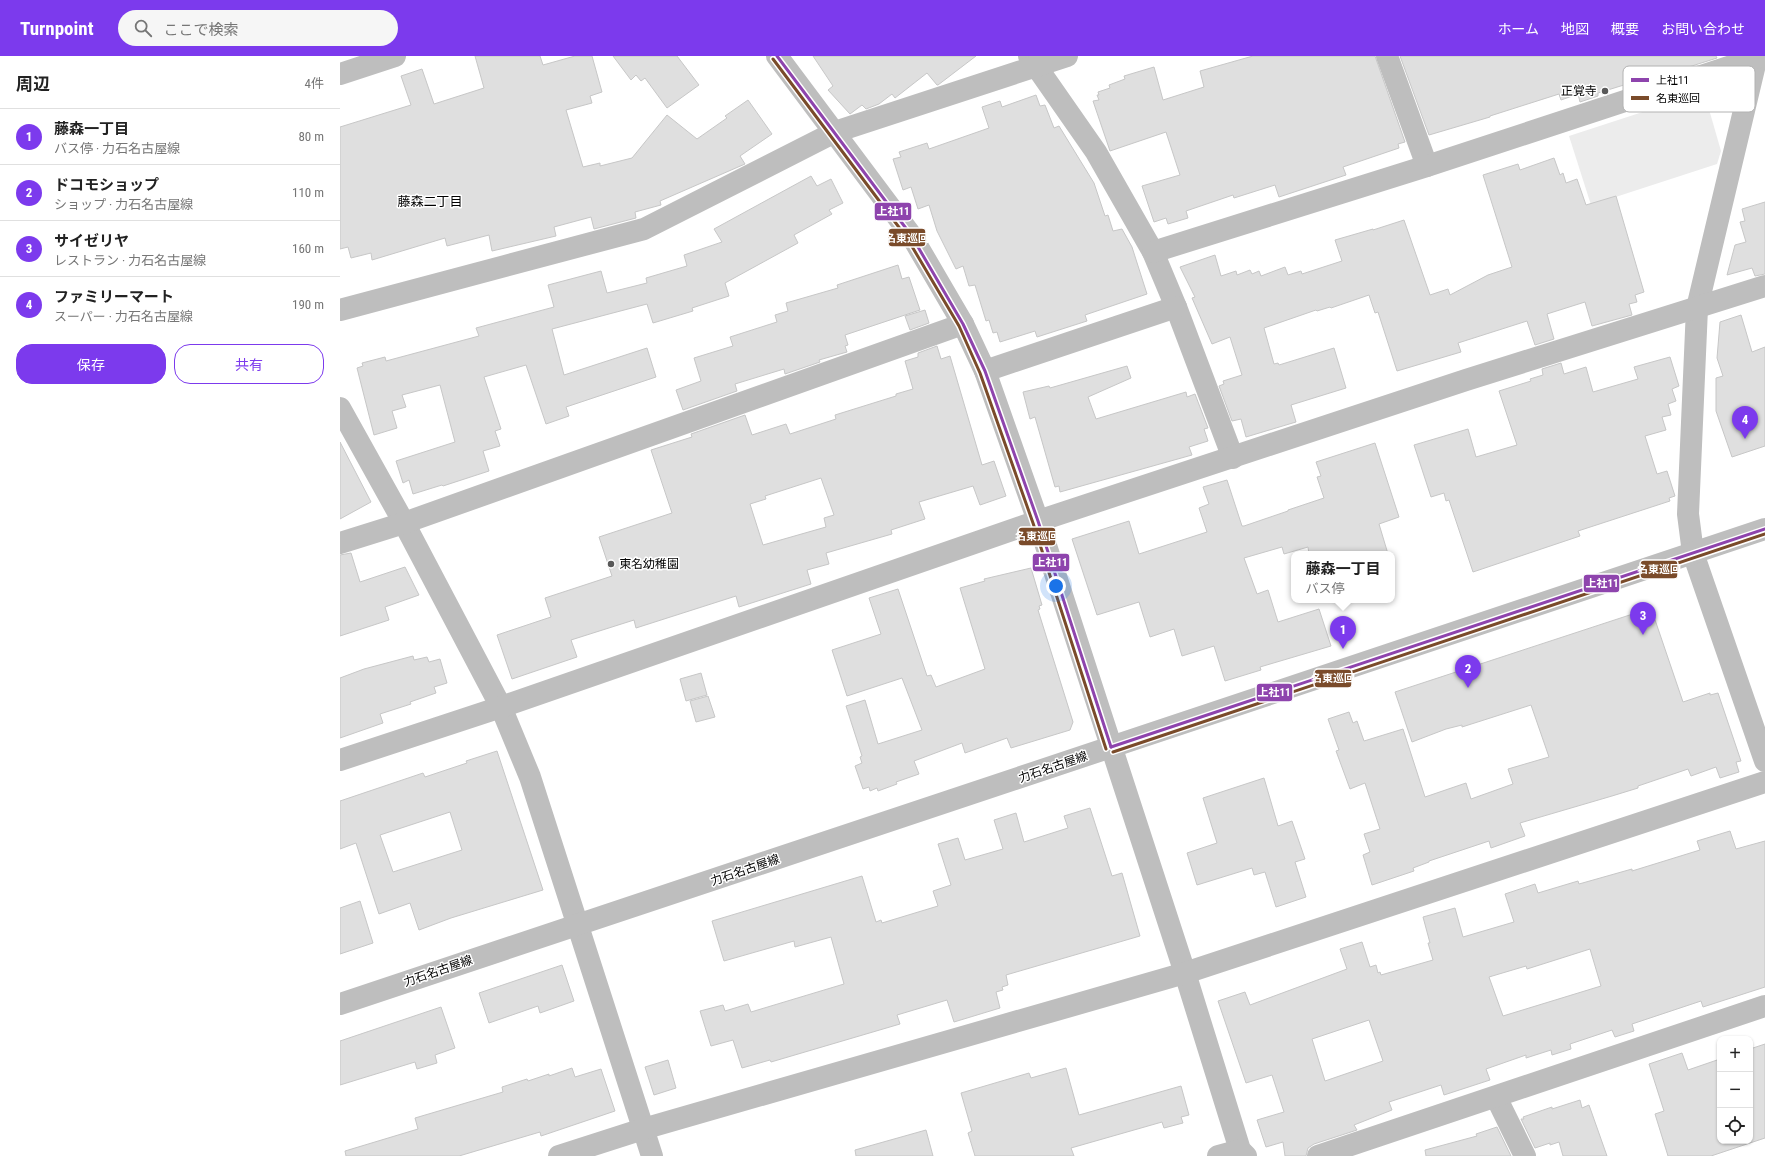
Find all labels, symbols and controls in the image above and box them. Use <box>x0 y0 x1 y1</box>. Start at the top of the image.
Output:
search box <box>118 10 398 46</box>
text: Turnpoint <box>20 17 94 40</box>
icon: search <box>132 17 154 39</box>
text: ここで検索 <box>164 21 239 39</box>
text: ホーム <box>1497 21 1539 37</box>
text: 地図 <box>1561 21 1589 37</box>
text: 概要 <box>1611 21 1639 37</box>
text: お問い合わせ <box>1661 21 1745 37</box>
legend <box>1623 66 1755 112</box>
text: 周辺 <box>16 74 50 94</box>
text: 上社11 <box>1656 74 1689 87</box>
text: 4件 <box>305 76 324 91</box>
place label: 正覚寺 <box>1561 84 1597 98</box>
marker: 正覚寺 <box>1600 86 1610 96</box>
text: 名東巡回 <box>1656 92 1700 105</box>
text: 藤森一丁目 <box>54 120 129 138</box>
text: 1 <box>26 129 32 144</box>
text: 80 m <box>298 129 324 144</box>
text: バス停 · 力石名古屋線 <box>54 141 180 156</box>
text: ドコモショップ <box>54 176 159 194</box>
text: 2 <box>26 185 32 200</box>
text: 110 m <box>292 185 324 200</box>
district label: 藤森二丁目 <box>397 194 463 209</box>
text: ショップ · 力石名古屋線 <box>54 197 193 212</box>
line badge: 上社11 <box>874 202 912 221</box>
text: 上社11 <box>876 205 910 218</box>
line badge: 名東巡回 <box>888 228 926 247</box>
text: サイゼリヤ <box>54 232 129 250</box>
text: 名東巡回 <box>885 232 929 245</box>
text: 3 <box>26 241 32 256</box>
text: 160 m <box>292 241 324 256</box>
text: レストラン · 力石名古屋線 <box>54 253 206 268</box>
text: ファミリーマート <box>54 288 174 306</box>
text: 4 <box>26 297 32 312</box>
text: 190 m <box>292 297 324 312</box>
text: スーパー · 力石名古屋線 <box>54 309 193 324</box>
button: 保存 <box>16 344 166 384</box>
button: 共有 <box>174 344 324 384</box>
pin: 4 <box>1732 406 1758 439</box>
line badge: 名東巡回 <box>1018 527 1056 546</box>
text: 名東巡回 <box>1015 530 1059 543</box>
popup <box>1291 551 1395 603</box>
line badge: 上社11 <box>1032 553 1070 572</box>
text: 上社11 <box>1034 556 1068 569</box>
place label: 東名幼稚園 <box>619 557 679 571</box>
marker: 東名幼稚園 <box>606 559 616 569</box>
text: 藤森一丁目 <box>1305 560 1381 578</box>
line badge: 名東巡回 <box>1640 560 1678 579</box>
text: 名東巡回 <box>1637 563 1681 576</box>
line badge: 上社11 <box>1583 574 1620 593</box>
your location <box>1046 576 1066 596</box>
text: 上社11 <box>1585 577 1619 590</box>
text: バス停 <box>1305 581 1345 596</box>
pin: 3 <box>1630 602 1656 635</box>
pin: 1 <box>1330 616 1356 649</box>
pin: 2 <box>1455 655 1481 688</box>
line badge: 名東巡回 <box>1314 669 1352 688</box>
text: 名東巡回 <box>1311 672 1355 685</box>
line badge: 上社11 <box>1256 683 1293 702</box>
text: 上社11 <box>1257 686 1291 699</box>
street label: 力石名古屋線 <box>1017 749 1089 785</box>
street label: 力石名古屋線 <box>709 852 781 888</box>
street label: 力石名古屋線 <box>402 953 474 989</box>
map controls <box>1717 1036 1753 1144</box>
button: + <box>1717 1036 1753 1072</box>
button: − <box>1717 1072 1753 1108</box>
button: locate <box>1717 1108 1753 1144</box>

